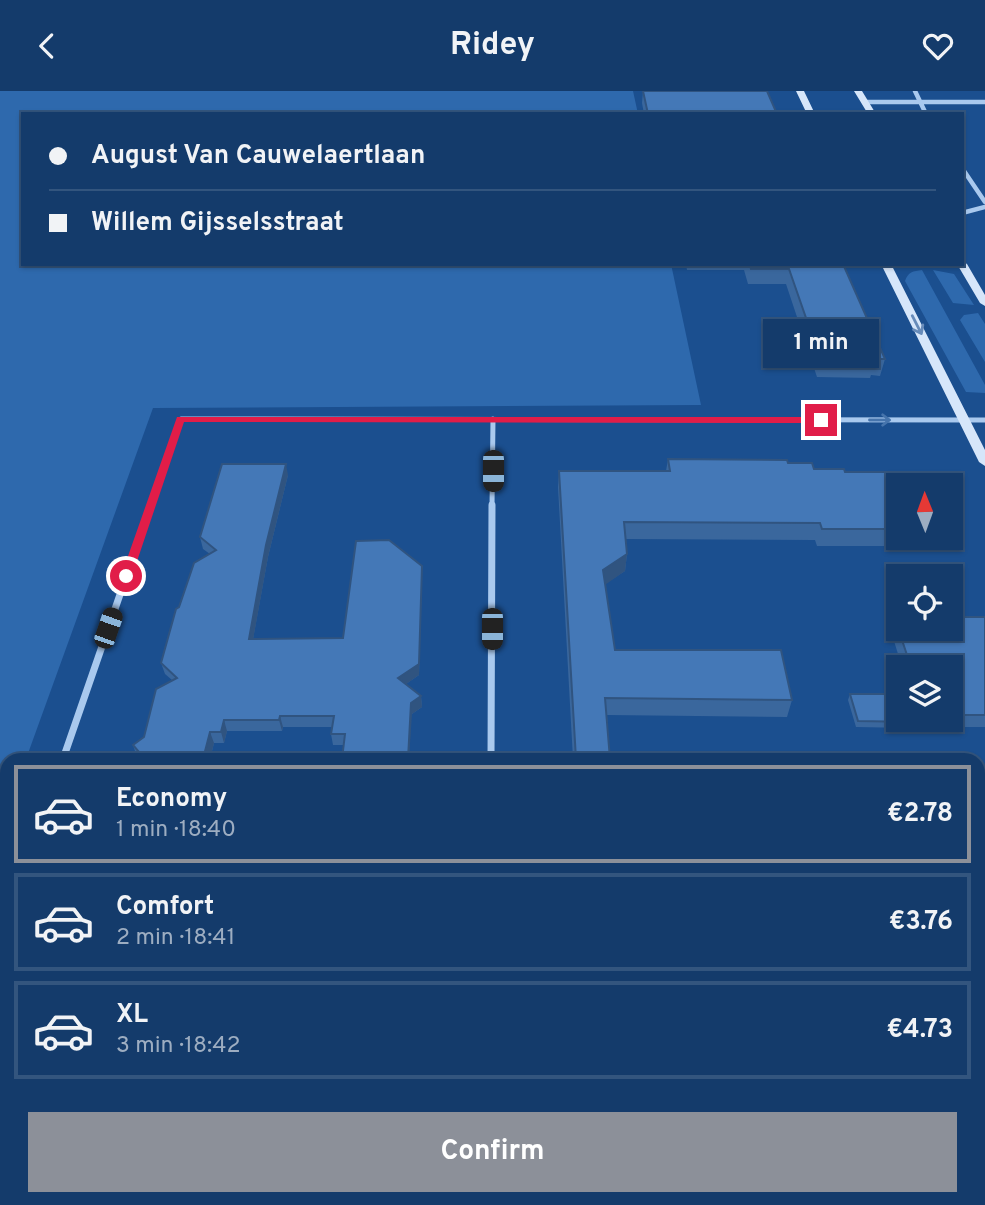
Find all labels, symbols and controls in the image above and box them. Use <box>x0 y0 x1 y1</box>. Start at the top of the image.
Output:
text: Ridey <box>450 26 535 66</box>
icon: back <box>28 27 66 65</box>
icon: heart <box>919 27 957 65</box>
text: August Van Cauwelaertlaan <box>91 140 425 173</box>
text: Willem Gijsselsstraat <box>91 207 344 240</box>
one-way arrow <box>910 314 924 335</box>
callout: 1 min <box>763 319 879 367</box>
text: 1 min <box>793 329 849 358</box>
route end <box>805 404 837 436</box>
one-way arrow <box>868 413 891 427</box>
car <box>483 450 504 492</box>
north arrow <box>886 473 962 549</box>
map controls <box>886 473 963 732</box>
route start <box>110 560 142 592</box>
button: locate <box>886 564 963 641</box>
car <box>92 605 125 651</box>
car <box>482 608 503 650</box>
button: layers <box>886 655 963 732</box>
icon: car <box>32 783 95 846</box>
text: Economy <box>116 783 227 816</box>
text: €2.78 <box>887 798 953 831</box>
text: 1 min · 18:40 <box>116 816 236 845</box>
icon: car <box>32 891 95 954</box>
text: Comfort <box>116 891 214 924</box>
text: €3.76 <box>889 906 953 939</box>
text: 2 min · 18:41 <box>116 924 235 953</box>
icon: car <box>32 999 95 1062</box>
text: XL <box>116 999 148 1032</box>
text: €4.73 <box>887 1014 953 1047</box>
text: 3 min · 18:42 <box>116 1032 241 1061</box>
button: Confirm <box>28 1112 957 1192</box>

